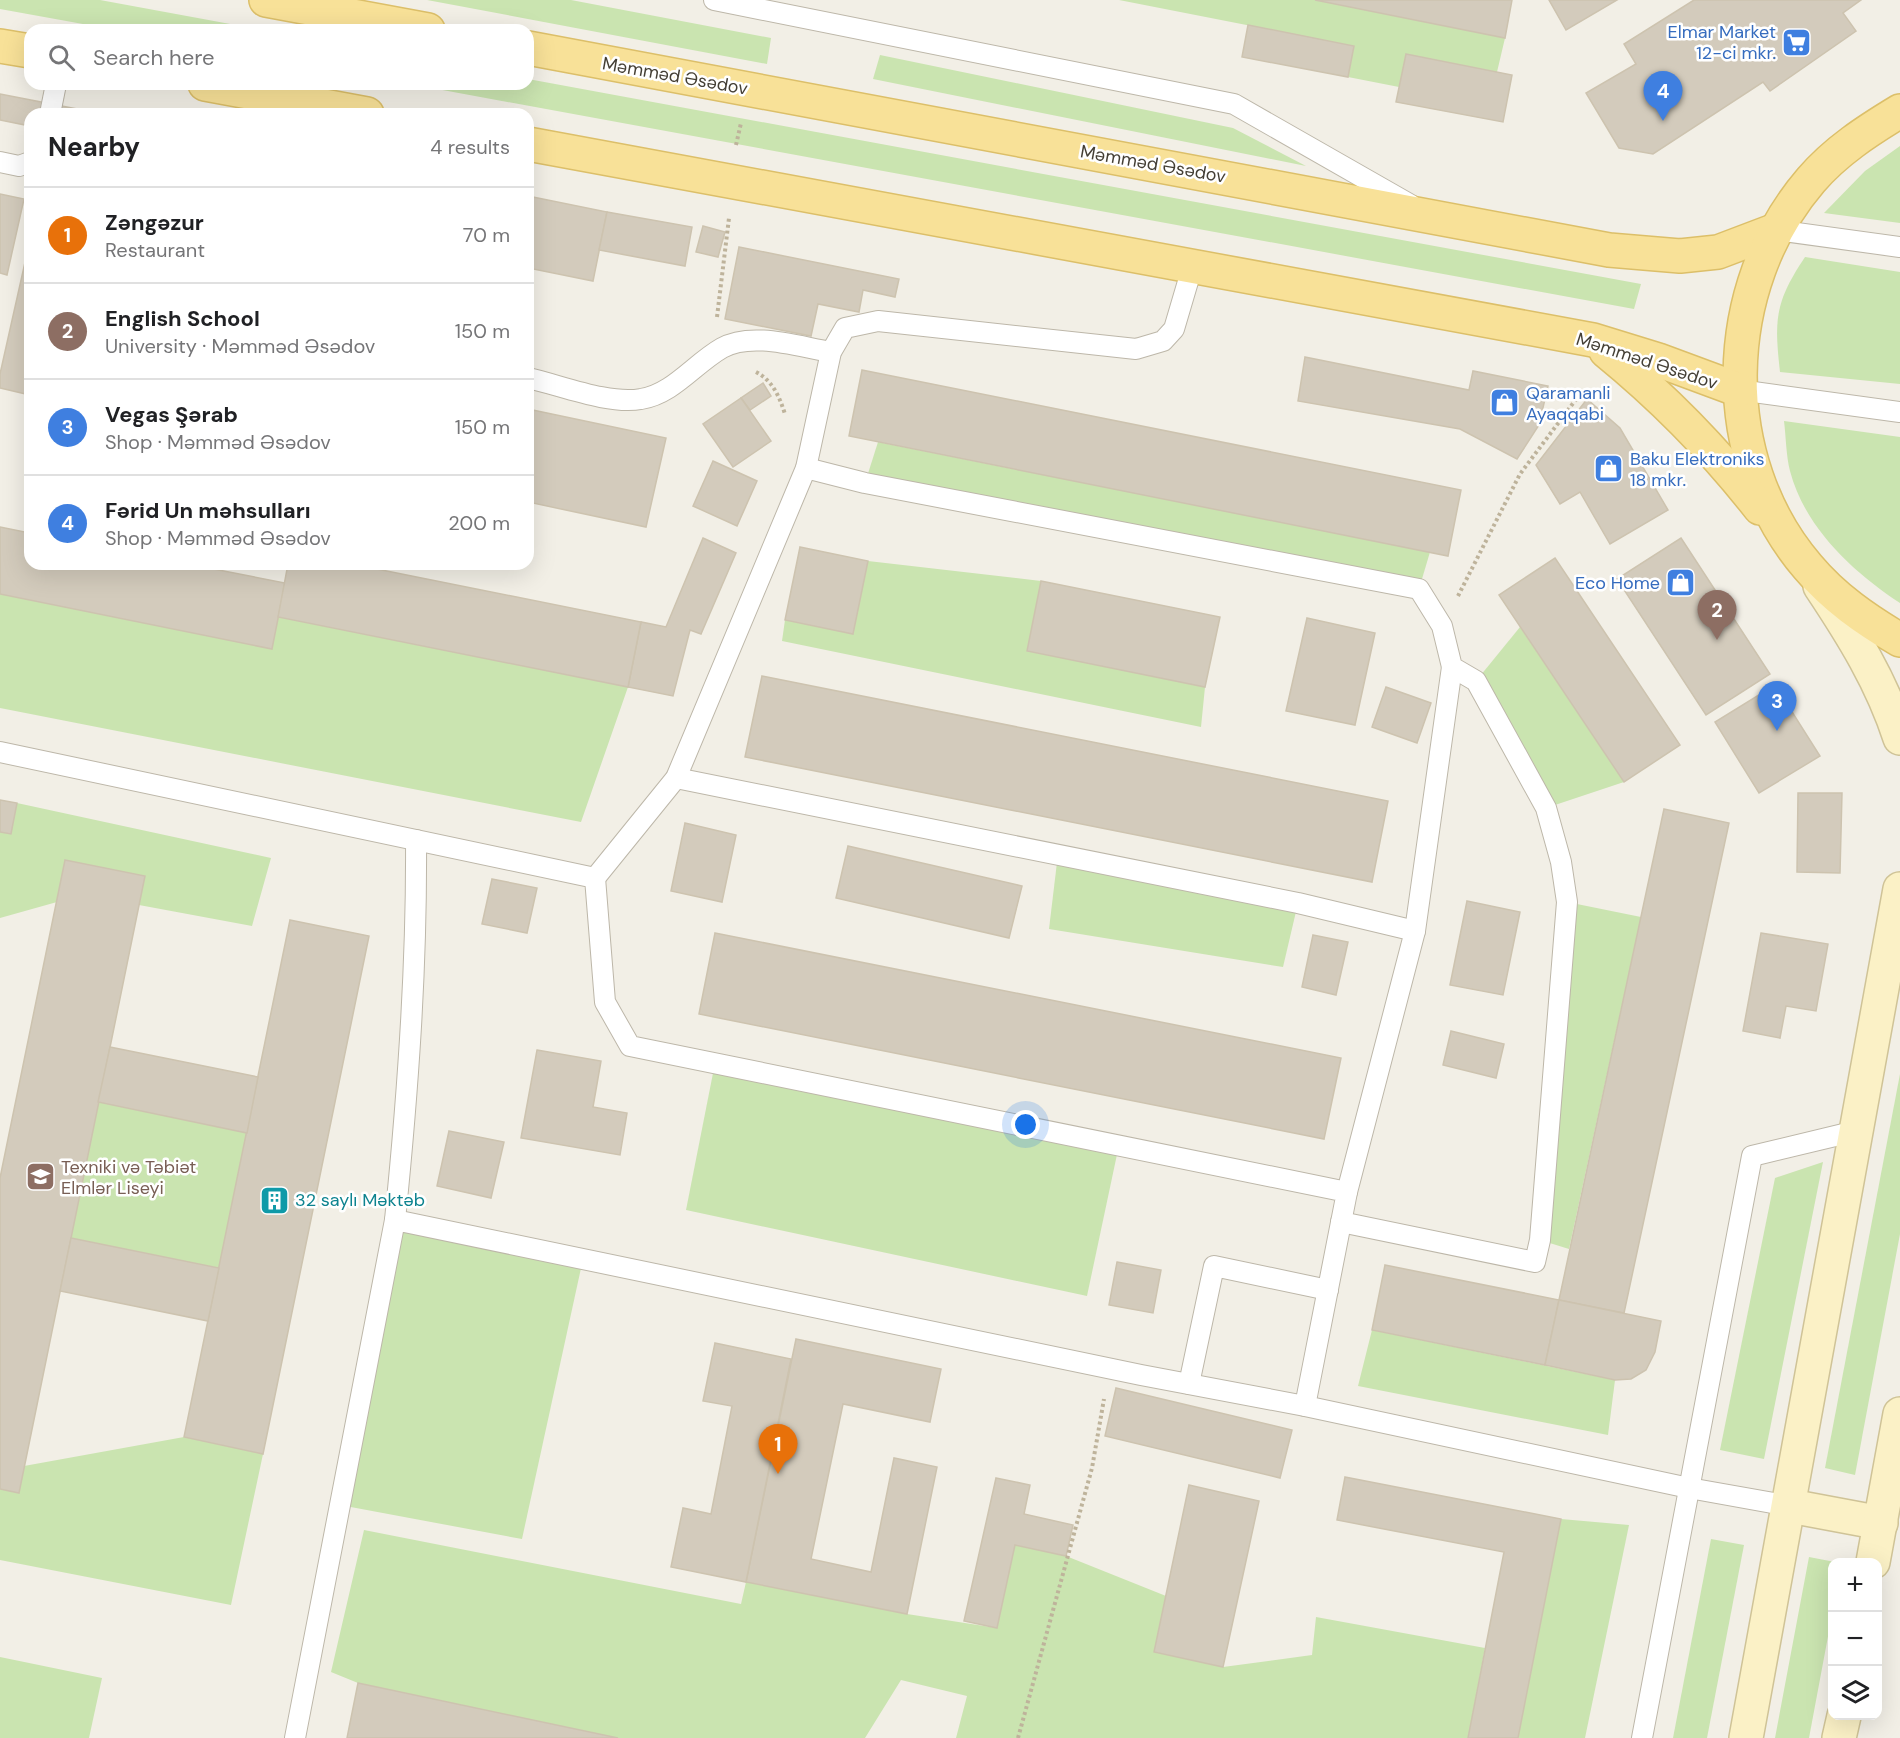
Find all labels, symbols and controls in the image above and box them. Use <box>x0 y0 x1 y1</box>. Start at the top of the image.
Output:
place label: Elmar Market 12-ci mkr. <box>1668 20 1776 65</box>
search box <box>24 24 534 90</box>
supermarket icon: Elmar Market 12-ci mkr. <box>1781 26 1813 58</box>
icon: search <box>45 41 78 74</box>
text: Search here <box>93 43 214 72</box>
street label: Məmməd Əsədov <box>600 51 750 101</box>
pin: 4 <box>1644 72 1682 121</box>
text: Nearby <box>48 130 140 164</box>
text: 4 results <box>430 134 510 160</box>
street label: Məmməd Əsədov <box>1078 139 1228 189</box>
text: Zəngəzur <box>105 208 204 237</box>
text: 1 <box>64 222 71 248</box>
text: 70 m <box>463 222 510 248</box>
text: Restaurant <box>105 237 205 263</box>
text: English School <box>105 304 260 333</box>
text: 2 <box>62 318 73 344</box>
text: 150 m <box>455 318 510 344</box>
street label: Məmməd Əsədov <box>1573 327 1721 395</box>
text: University · Məmməd Əsədov <box>105 333 375 359</box>
place label: Qaramanli Ayaqqabi <box>1526 381 1611 426</box>
shop icon: Qaramanli Ayaqqabi <box>1489 387 1521 419</box>
text: Vegas Şərab <box>105 400 238 429</box>
text: 3 <box>61 414 74 440</box>
text: 150 m <box>455 414 510 440</box>
text: Shop · Məmməd Əsədov <box>105 429 331 455</box>
place label: Baku Elektroniks 18 mkr. <box>1630 447 1765 492</box>
shop icon: Baku Elektroniks 18 mkr. <box>1593 453 1625 485</box>
text: Fərid Un məhsulları <box>105 496 311 525</box>
text: 4 <box>61 510 74 536</box>
text: 200 m <box>448 510 510 536</box>
text: Shop · Məmməd Əsədov <box>105 525 331 551</box>
shop icon: Eco Home <box>1665 567 1697 599</box>
place label: Eco Home <box>1575 571 1660 595</box>
pin: 2 <box>1698 590 1736 640</box>
pin: 3 <box>1758 682 1796 731</box>
your location <box>1011 1110 1040 1139</box>
place label: Texniki və Təbiət Elmlər Liseyi <box>61 1155 196 1200</box>
school or university icon: Texniki və Təbiət Elmlər Liseyi <box>24 1161 56 1193</box>
building icon: 32 saylı Məktəb <box>258 1184 290 1216</box>
place label: 32 saylı Məktəb <box>295 1188 425 1212</box>
pin: 1 <box>758 1424 798 1474</box>
map controls <box>1828 1558 1882 1720</box>
button: + <box>1828 1558 1882 1612</box>
button: − <box>1828 1612 1882 1666</box>
button: layers <box>1828 1666 1882 1720</box>

